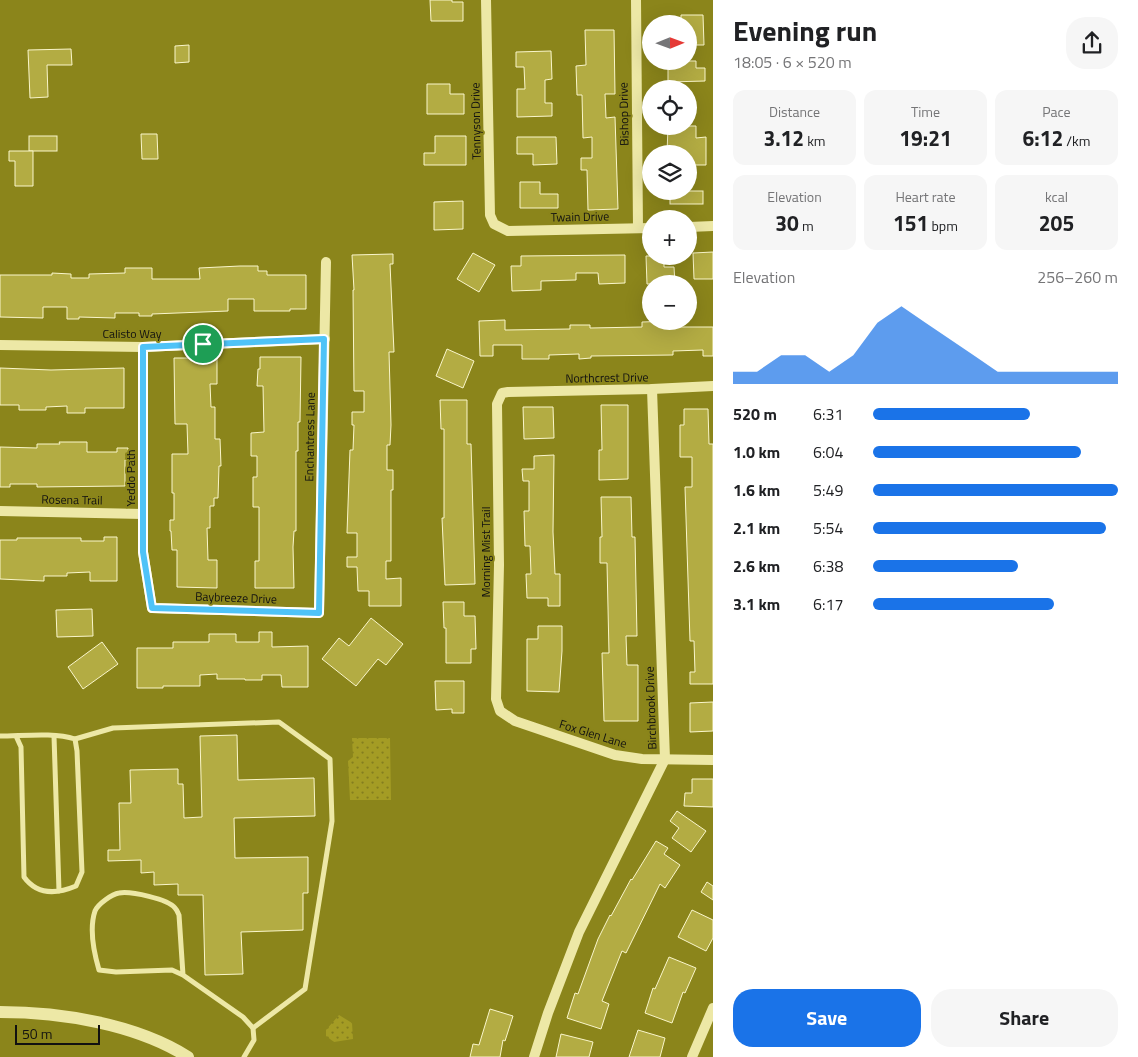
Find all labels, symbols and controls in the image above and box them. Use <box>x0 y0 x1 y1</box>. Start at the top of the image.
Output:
text: Evening run <box>733 9 877 52</box>
north arrow <box>642 15 698 70</box>
map controls <box>642 15 697 330</box>
button: share <box>1066 17 1118 69</box>
text: 18:05 · 6 × 520 m <box>733 50 852 74</box>
button: locate <box>642 80 697 135</box>
street label: Tennyson Drive <box>465 82 486 160</box>
street label: Bishop Drive <box>613 82 634 146</box>
text: Distance <box>769 101 820 122</box>
text: Time <box>911 101 940 122</box>
text: Pace <box>1042 101 1071 122</box>
text: 3.12 <box>763 122 804 154</box>
text: 19:21 <box>899 122 952 154</box>
text: 6:12 <box>1023 122 1063 154</box>
text: km <box>804 130 826 151</box>
text: /km <box>1063 130 1090 151</box>
button: layers <box>642 145 697 200</box>
text: Elevation <box>767 186 822 207</box>
text: Heart rate <box>895 186 956 207</box>
text: kcal <box>1045 186 1068 207</box>
street label: Twain Drive <box>551 206 609 227</box>
text: 30 <box>775 207 799 239</box>
text: 151 <box>893 207 928 239</box>
text: 205 <box>1039 207 1074 239</box>
button: + <box>642 210 697 265</box>
text: m <box>799 215 814 236</box>
text: bpm <box>928 215 958 236</box>
text: Elevation <box>733 265 795 289</box>
text: 256–260 m <box>1037 265 1118 289</box>
button: − <box>642 275 697 330</box>
pin <box>182 323 224 365</box>
street label: Calisto Way <box>103 324 162 343</box>
icon: arrive <box>189 330 217 358</box>
street label: Northcrest Drive <box>565 367 649 388</box>
street label: Enchantress Lane <box>299 392 320 482</box>
text: 520 m <box>733 402 777 426</box>
text: 6:31 <box>813 402 843 426</box>
text: 1.0 km <box>733 440 780 464</box>
text: 6:04 <box>813 440 843 464</box>
street label: Yeddo Path <box>121 449 140 507</box>
text: 1.6 km <box>733 478 780 502</box>
text: 5:49 <box>813 478 843 502</box>
street label: Rosena Trail <box>41 489 103 510</box>
street label: Morning Mist Trail <box>476 507 495 597</box>
text: 2.1 km <box>733 516 780 540</box>
text: 5:54 <box>813 516 843 540</box>
text: 2.6 km <box>733 554 780 578</box>
text: 6:38 <box>813 554 843 578</box>
street label: Baybreeze Drive <box>195 587 277 608</box>
text: 3.1 km <box>733 592 780 616</box>
text: 6:17 <box>813 592 843 616</box>
street label: Birchbrook Drive <box>640 666 661 750</box>
street label: Fox Glen Lane <box>557 714 629 753</box>
button: Save <box>733 989 921 1047</box>
button: Share <box>931 989 1118 1047</box>
scale bar <box>15 1022 100 1045</box>
text: 50 m <box>22 1023 52 1044</box>

